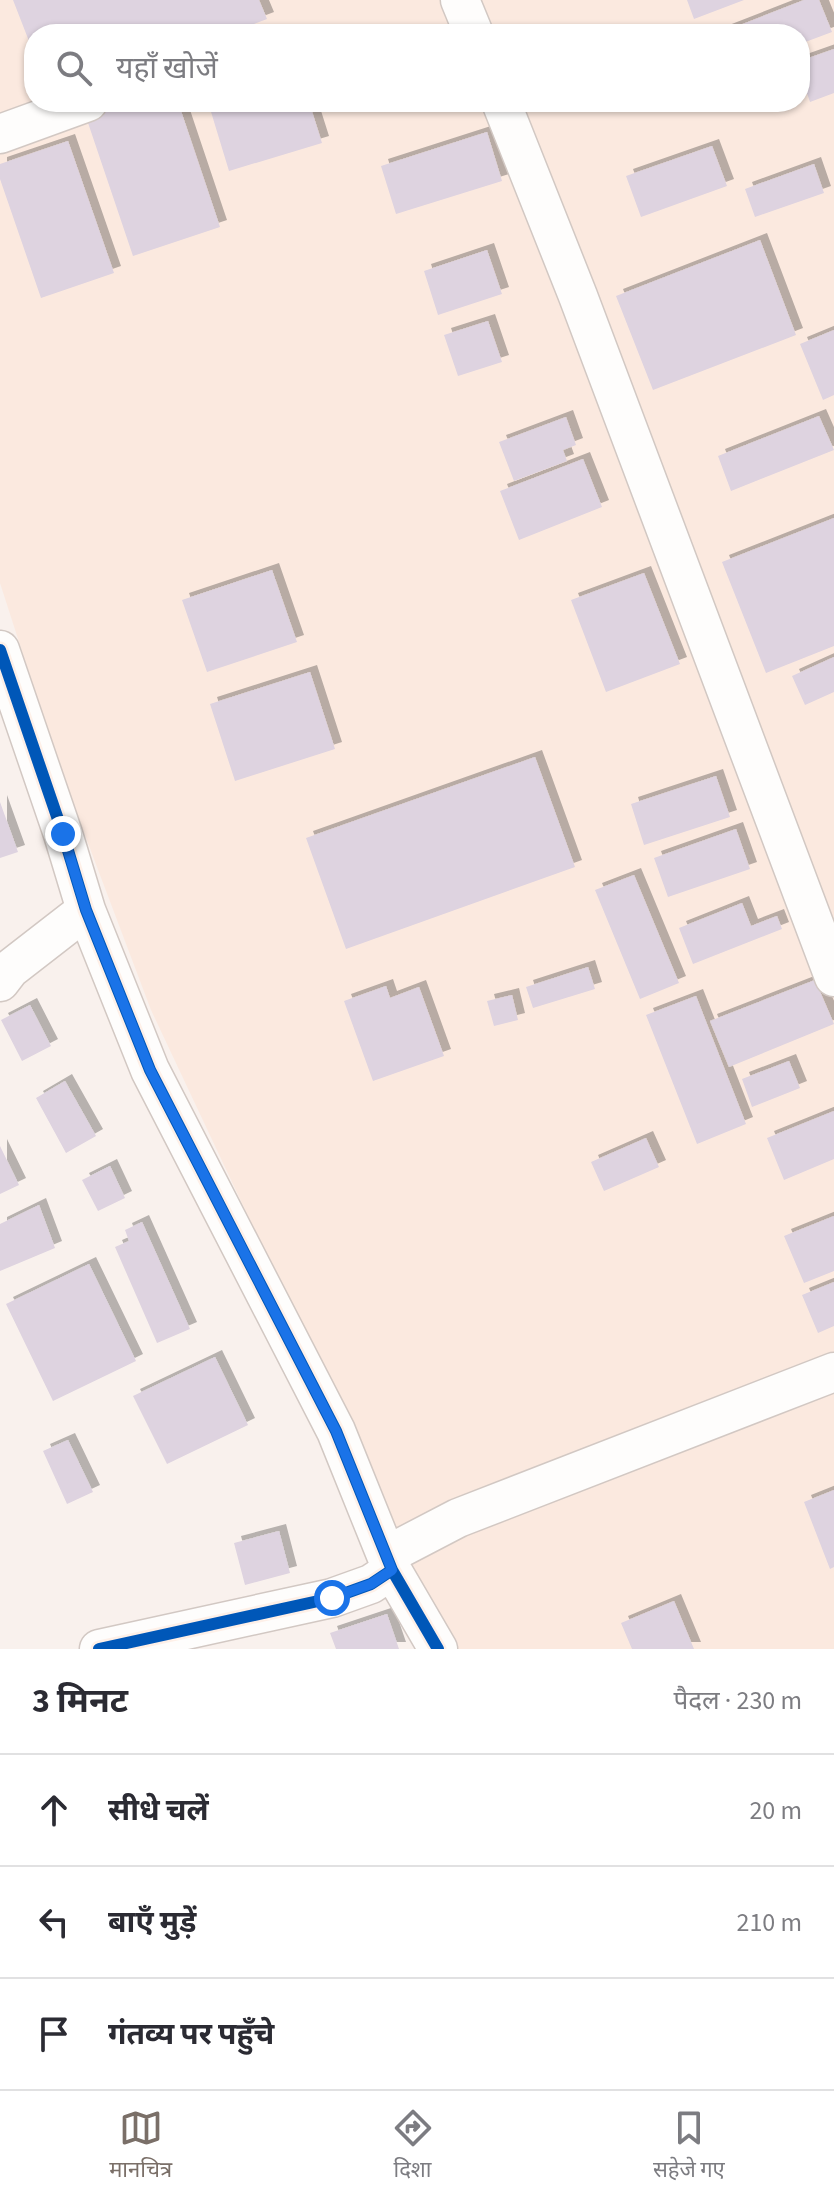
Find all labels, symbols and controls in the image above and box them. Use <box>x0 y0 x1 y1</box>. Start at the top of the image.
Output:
search box <box>24 24 810 112</box>
icon: search <box>52 46 96 90</box>
text: यहाँ खोजें <box>116 47 218 90</box>
route end <box>45 816 81 852</box>
route start <box>314 1580 350 1616</box>
text: 3 मिनट <box>32 1677 128 1726</box>
text: पैदल · 230 m <box>673 1682 802 1719</box>
icon: ahead <box>32 1788 76 1832</box>
text: सीधे चलें <box>108 1789 209 1832</box>
text: 20 m <box>749 1792 802 1829</box>
icon: left <box>32 1900 76 1944</box>
text: बाएँ मुड़ें <box>108 1901 196 1944</box>
text: 210 m <box>736 1904 802 1941</box>
icon: arrive <box>32 2012 76 2056</box>
text: गंतव्य पर पहुँचे <box>108 2013 274 2056</box>
tab: मानचित्र <box>109 2106 172 2186</box>
tab: दिशा <box>391 2106 435 2186</box>
tab: सहेजे गए <box>653 2106 725 2186</box>

